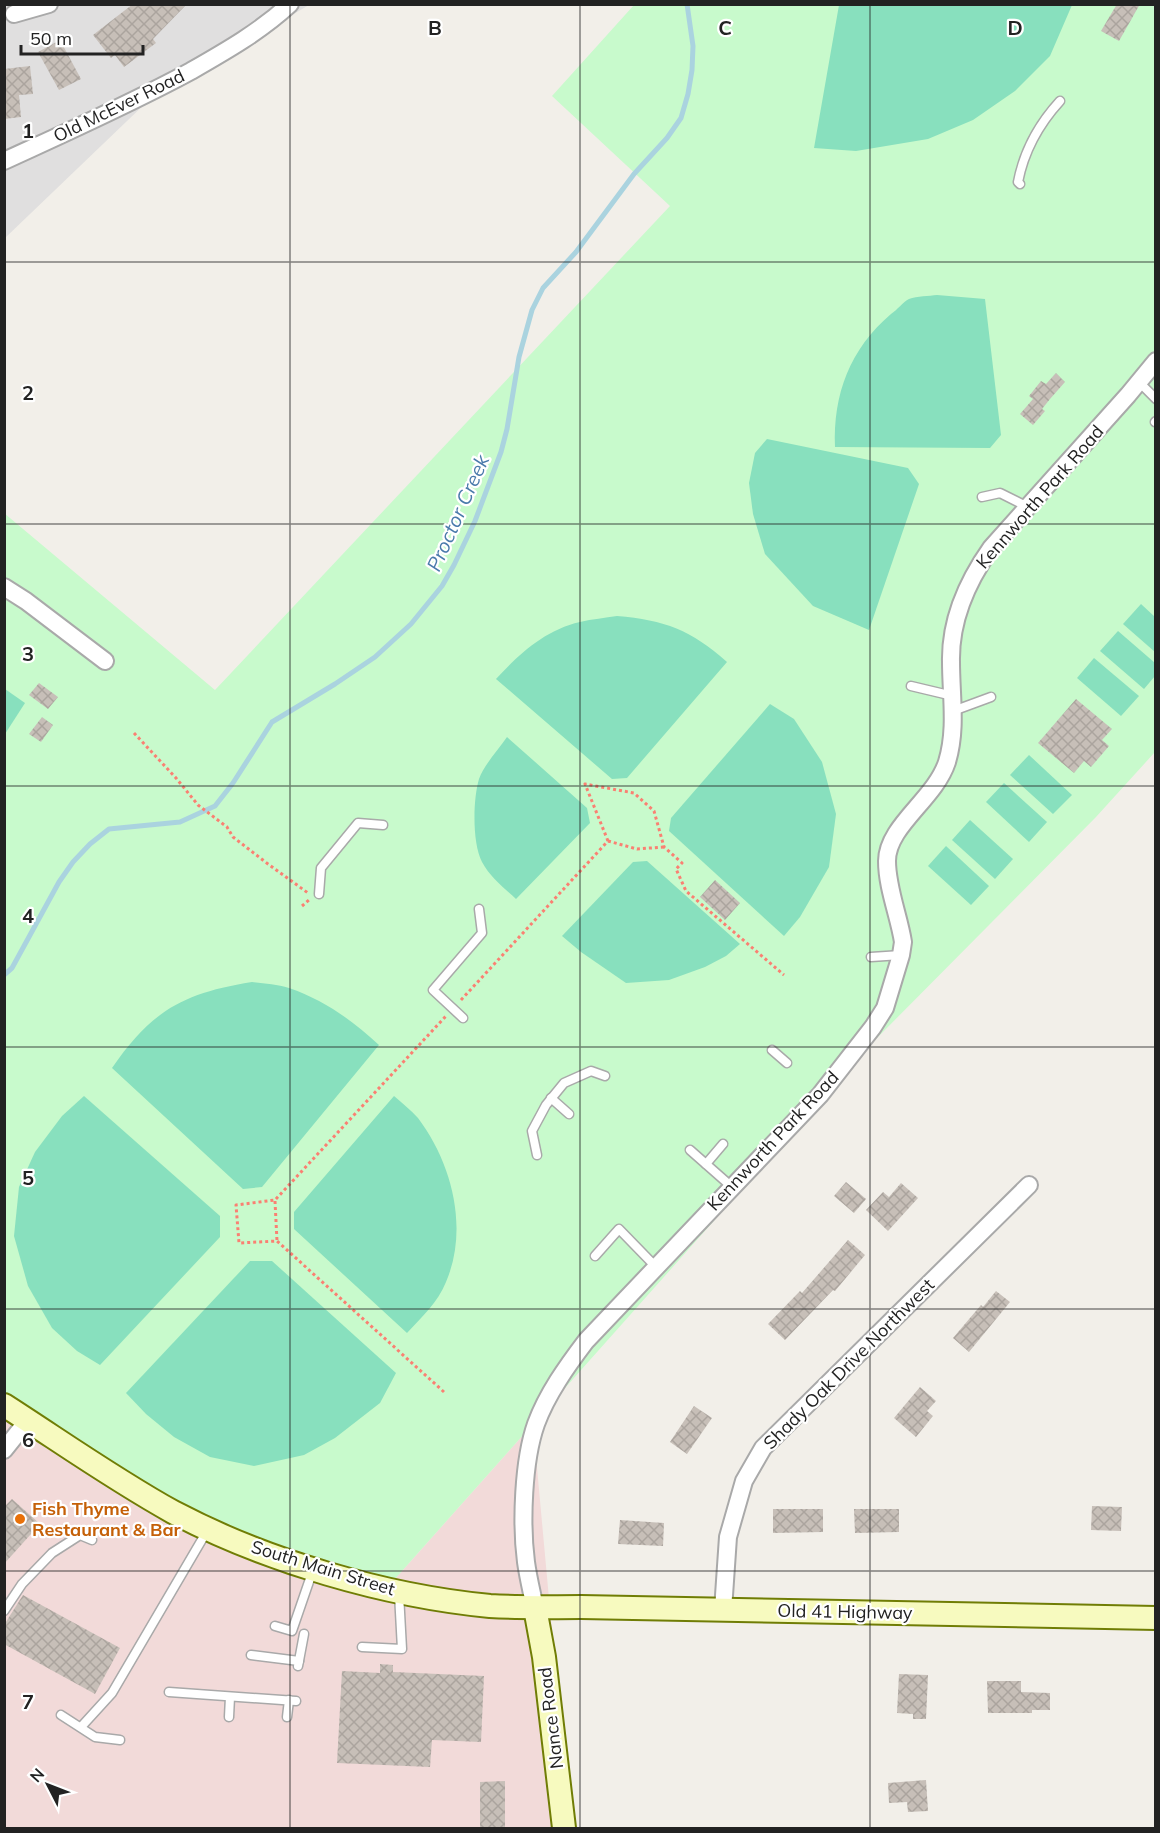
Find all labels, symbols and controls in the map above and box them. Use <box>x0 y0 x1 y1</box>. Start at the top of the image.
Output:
text: B <box>428 15 442 40</box>
text: C <box>718 15 732 40</box>
text: D <box>1007 15 1023 40</box>
scale bar <box>21 18 142 56</box>
text: 50 m <box>30 27 72 50</box>
street label: Old McEver Road <box>49 64 188 147</box>
text: 1 <box>22 118 34 143</box>
text: 2 <box>22 380 34 405</box>
street label: Kennworth Park Road <box>971 420 1108 573</box>
water label: Proctor Creek <box>421 450 495 575</box>
text: 3 <box>22 641 34 666</box>
text: 4 <box>22 903 34 928</box>
street label: Kennworth Park Road <box>702 1066 843 1215</box>
text: 5 <box>22 1165 34 1190</box>
street label: Shady Oak Drive Northwest <box>758 1273 939 1454</box>
text: 6 <box>22 1427 34 1452</box>
place label: Fish Thyme Restaurant & Bar <box>32 1497 182 1541</box>
marker: Fish Thyme Restaurant & Bar <box>13 1512 27 1526</box>
street label: South Main Street <box>249 1535 398 1600</box>
street label: Old 41 Highway <box>777 1599 913 1624</box>
street label: Nance Road <box>533 1666 568 1770</box>
text: 7 <box>22 1689 34 1714</box>
north arrow <box>18 1755 78 1815</box>
text: N <box>25 1764 48 1786</box>

